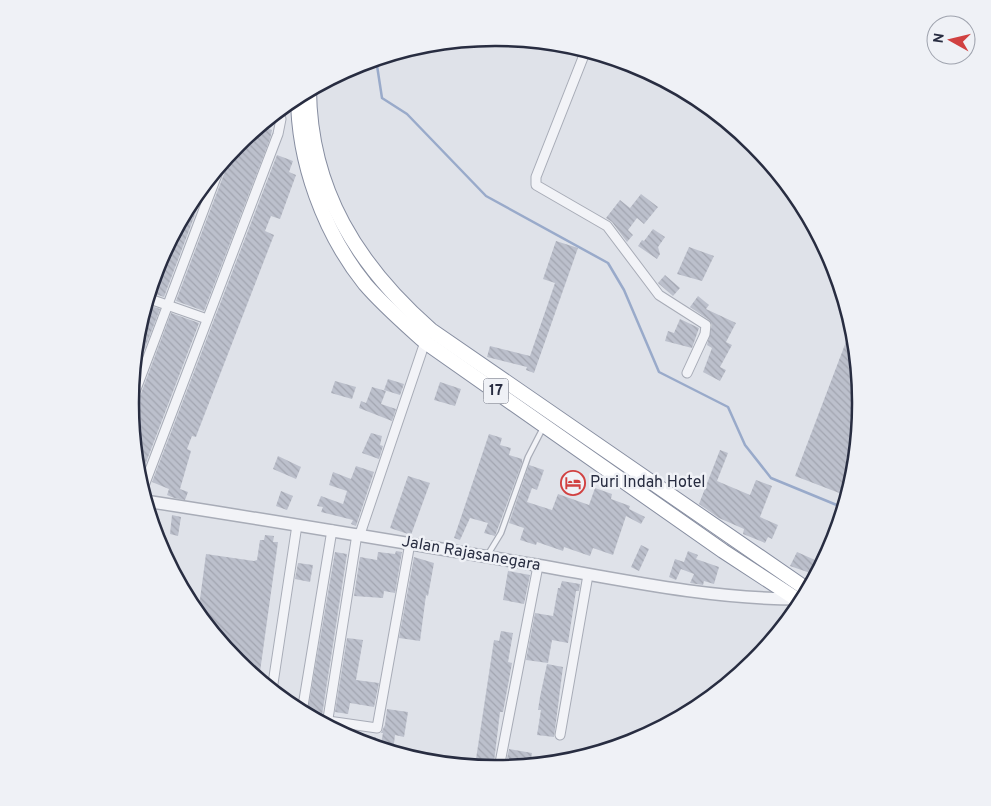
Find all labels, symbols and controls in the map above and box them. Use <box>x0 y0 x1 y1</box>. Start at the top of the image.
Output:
north arrow <box>926 15 976 65</box>
text: N <box>930 32 949 45</box>
road number: 17 <box>484 378 508 404</box>
hotel icon: Puri Indah Hotel <box>560 470 586 496</box>
place label: Puri Indah Hotel <box>590 473 706 493</box>
street label: Jalan Rajasanegara <box>400 532 542 576</box>

